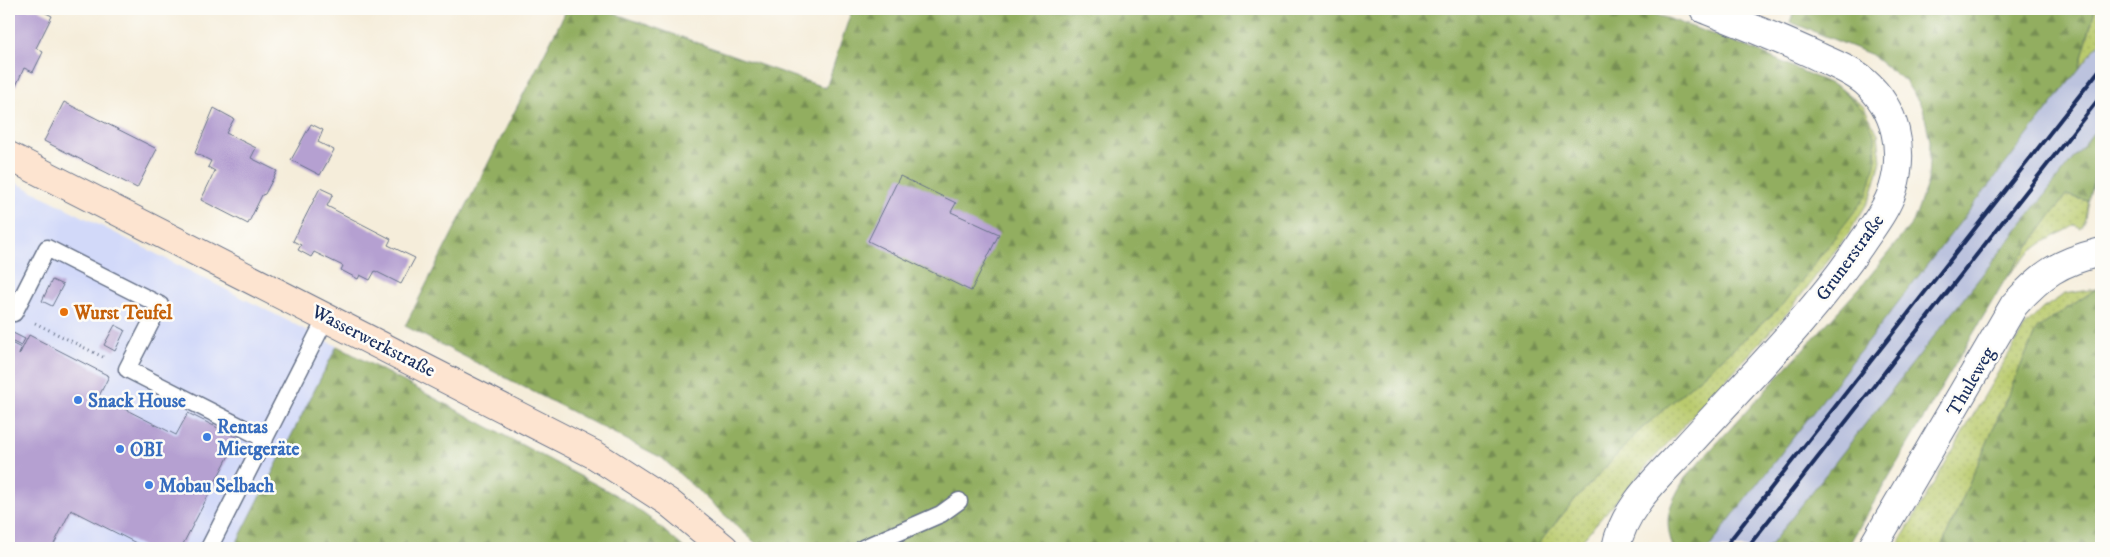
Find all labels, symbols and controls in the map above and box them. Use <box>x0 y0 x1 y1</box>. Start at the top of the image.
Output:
street label: Grunerstraße <box>1811 210 1889 306</box>
street label: Wasserwerkstraße <box>307 300 439 382</box>
place label: Wurst Teufel <box>73 302 173 325</box>
marker: Wurst Teufel <box>58 306 70 318</box>
street label: Thuleweg <box>1942 342 2001 420</box>
place label: Snack House <box>88 390 186 413</box>
marker: Snack House <box>72 394 84 406</box>
place label: Rentas Mietgeräte <box>217 416 300 461</box>
marker: Rentas Mietgeräte <box>201 431 213 443</box>
place label: OBI <box>130 439 163 462</box>
marker: OBI <box>114 443 126 455</box>
place label: Mobau Selbach <box>159 475 275 498</box>
marker: Mobau Selbach <box>143 479 155 491</box>

